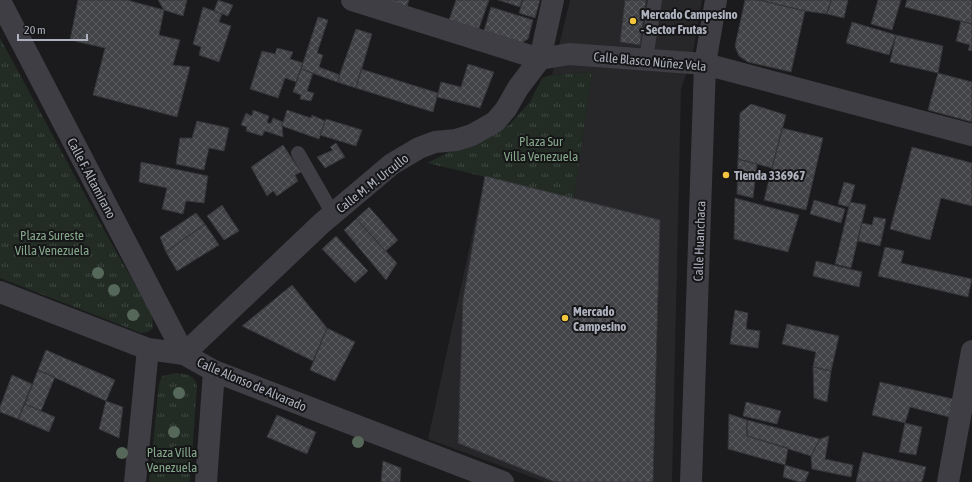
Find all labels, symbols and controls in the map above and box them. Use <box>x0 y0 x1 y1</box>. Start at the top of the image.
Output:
place label: Mercado Campesino - Sector Frutas <box>641 7 738 37</box>
scale bar <box>18 16 87 42</box>
marker: Mercado Campesino - Sector Frutas <box>628 16 638 26</box>
text: 20 m <box>24 23 46 37</box>
street label: Calle Blasco Núñez Vela <box>593 49 707 74</box>
park label: Plaza Sur Villa Venezuela <box>504 134 578 164</box>
street label: Calle F. Altamirano <box>64 135 119 221</box>
street label: Calle M. M. Urcullo <box>333 151 411 216</box>
place label: Tienda 336967 <box>734 168 805 183</box>
marker: Tienda 336967 <box>721 170 731 180</box>
street label: Calle Huanchaca <box>691 201 708 282</box>
park label: Plaza Sureste Villa Venezuela <box>15 228 89 258</box>
place label: Mercado Campesino <box>573 304 626 334</box>
marker: Mercado Campesino <box>560 313 570 323</box>
street label: Calle Alonso de Alvarado <box>195 355 309 414</box>
park label: Plaza Villa Venezuela <box>147 445 197 475</box>

